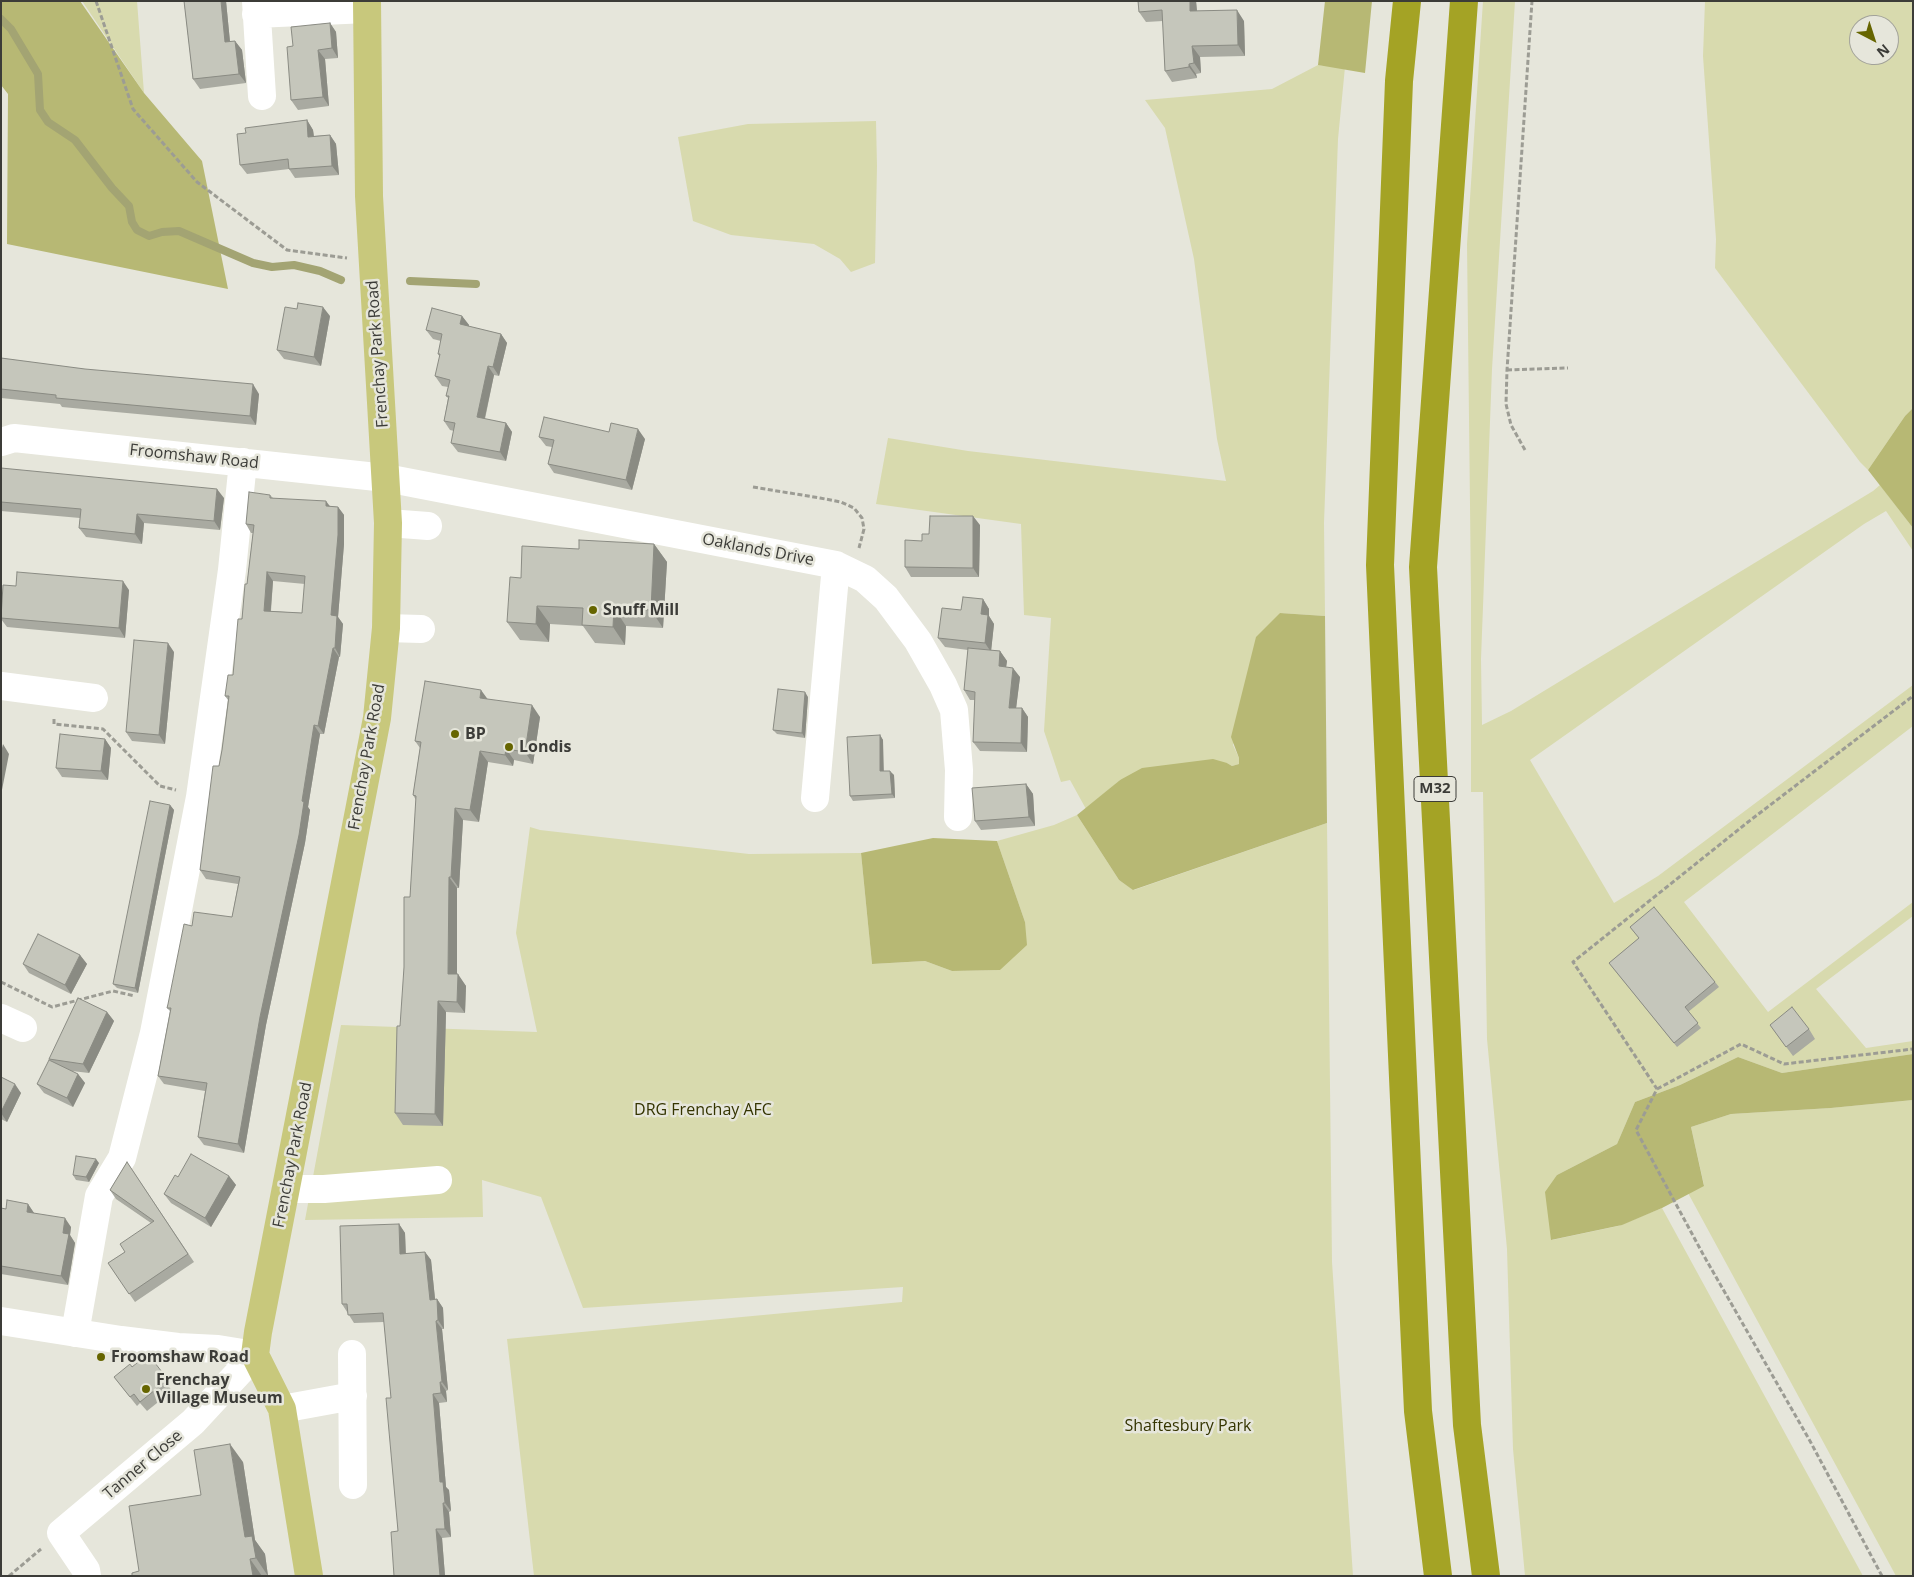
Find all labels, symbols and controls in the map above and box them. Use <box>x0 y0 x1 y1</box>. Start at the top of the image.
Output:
north arrow <box>1849 15 1899 65</box>
text: N <box>1873 40 1894 62</box>
street label: Frenchay Park Road <box>363 280 393 428</box>
street label: Froomshaw Road <box>128 441 260 473</box>
street label: Oaklands Drive <box>701 530 815 570</box>
place label: Snuff Mill <box>603 600 679 620</box>
marker: Snuff Mill <box>587 604 599 616</box>
street label: Frenchay Park Road <box>345 682 389 832</box>
place label: BP <box>465 724 486 744</box>
marker: BP <box>449 728 461 740</box>
place label: Londis <box>519 737 571 757</box>
marker: Londis <box>503 741 515 753</box>
road number: M32 <box>1414 776 1456 802</box>
street label: Frenchay Park Road <box>269 1081 317 1229</box>
park label: DRG Frenchay AFC <box>634 1100 772 1120</box>
place label: Froomshaw Road <box>111 1347 249 1367</box>
marker: Froomshaw Road <box>95 1351 107 1363</box>
place label: Frenchay Village Museum <box>156 1370 283 1408</box>
marker: Frenchay Village Museum <box>140 1383 152 1395</box>
park label: Shaftesbury Park <box>1125 1416 1251 1436</box>
street label: Tanner Close <box>100 1426 186 1504</box>

